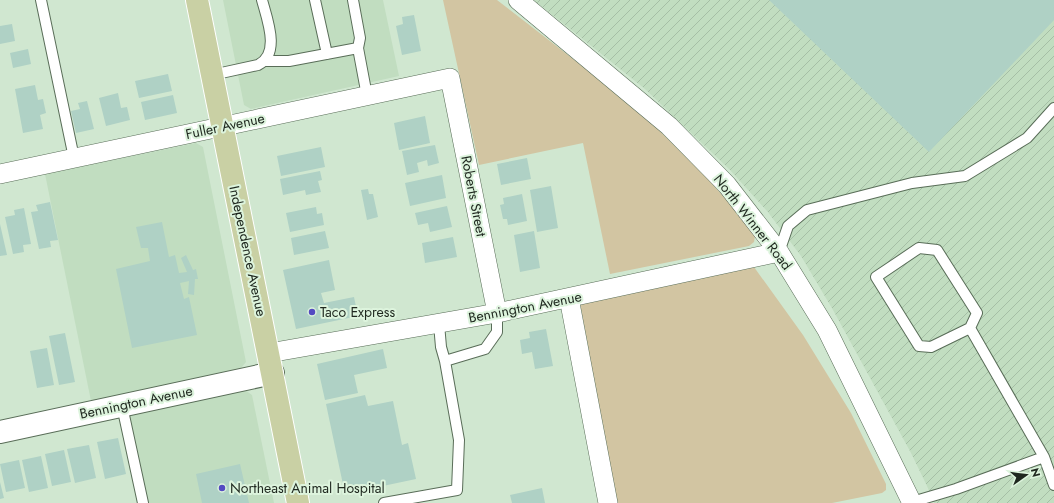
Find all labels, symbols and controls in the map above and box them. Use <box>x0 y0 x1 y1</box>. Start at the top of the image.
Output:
street label: Fuller Avenue <box>184 108 266 144</box>
street label: Roberts Street <box>456 154 492 239</box>
street label: North Winner Road <box>709 170 797 274</box>
street label: Independence Avenue <box>224 184 272 318</box>
street label: Bennington Avenue <box>467 286 583 328</box>
place label: Taco Express <box>320 302 395 322</box>
marker: Taco Express <box>307 307 317 317</box>
street label: Bennington Avenue <box>78 380 194 424</box>
north arrow <box>1006 455 1046 495</box>
text: N <box>1027 466 1045 479</box>
place label: Northeast Animal Hospital <box>230 478 385 498</box>
marker: Northeast Animal Hospital <box>217 483 227 493</box>

